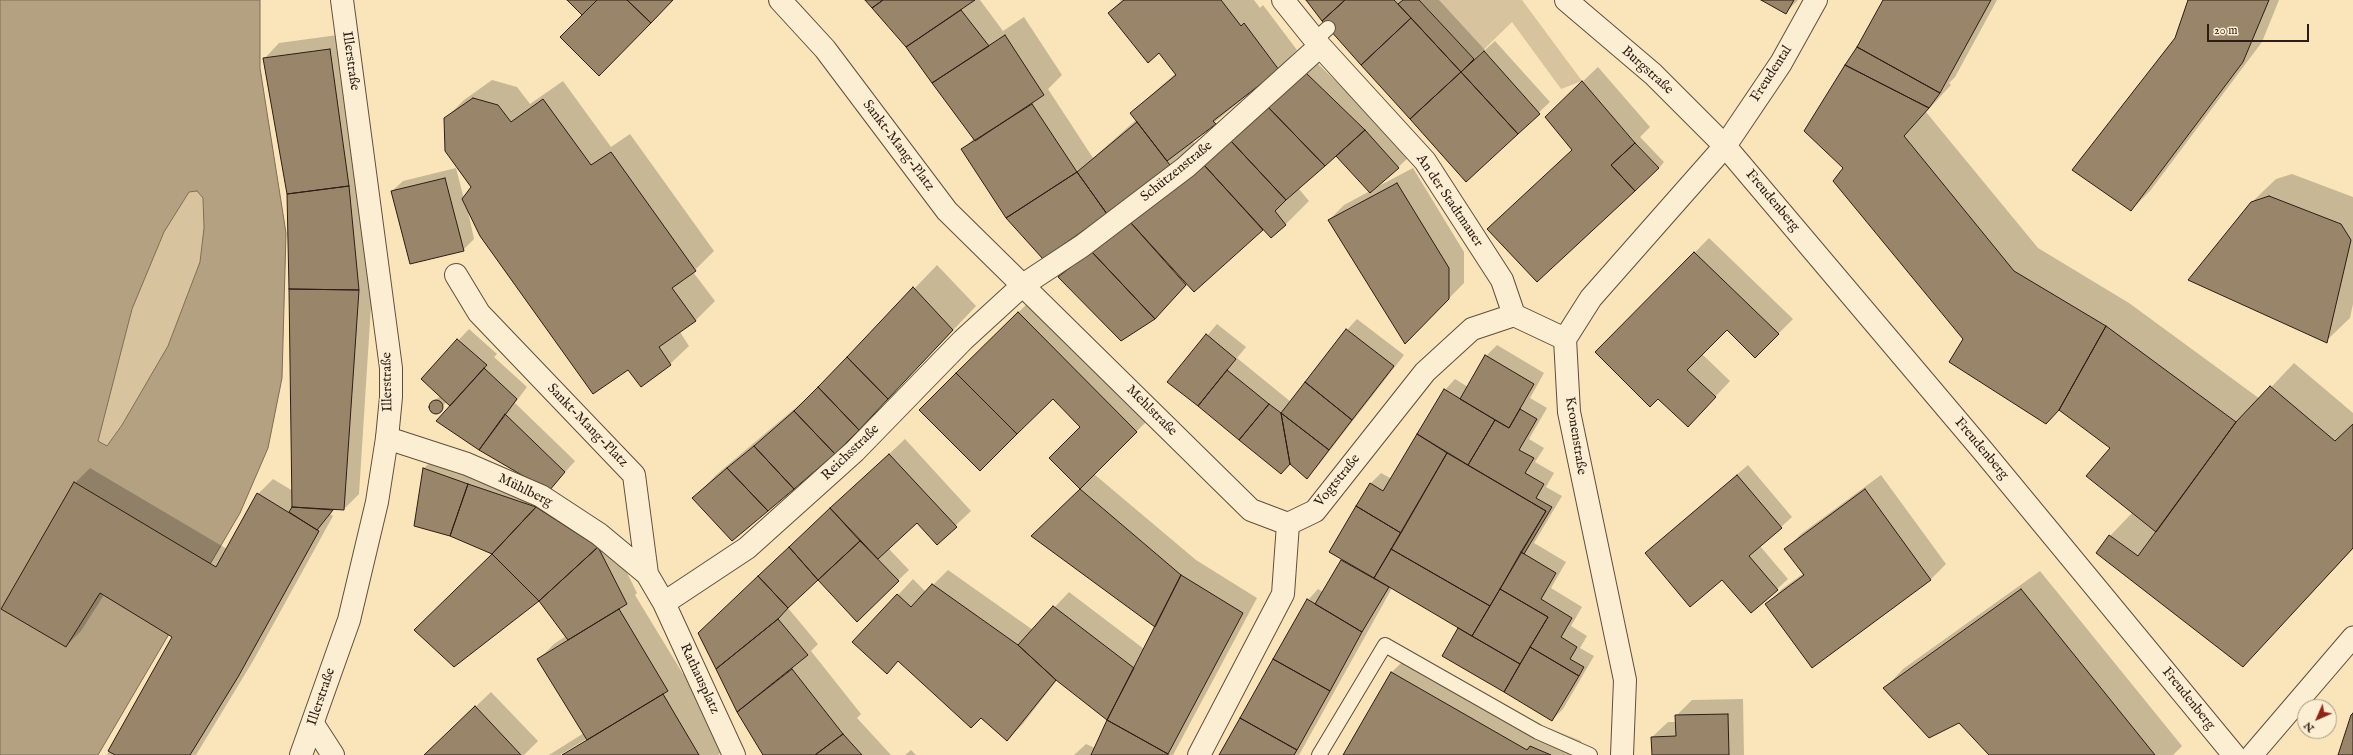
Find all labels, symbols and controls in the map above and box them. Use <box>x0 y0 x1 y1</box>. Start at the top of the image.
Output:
scale bar <box>2209 16 2311 42</box>
text: 20 m <box>2214 23 2237 38</box>
street label: Illerstraße <box>338 30 362 92</box>
street label: Burgstraße <box>1618 43 1676 99</box>
street label: Freudental <box>1748 43 1796 105</box>
street label: Sankt-Mang-Platz <box>858 97 938 195</box>
street label: Schützenstraße <box>1138 138 1216 206</box>
street label: An der Stadtmauer <box>1412 152 1486 250</box>
street label: Freudenberg <box>1741 167 1803 235</box>
street label: Illerstraße <box>379 352 397 412</box>
street label: Sankt-Mang-Platz <box>543 381 631 471</box>
street label: Mehlstraße <box>1122 382 1180 440</box>
street label: Kronenstraße <box>1561 396 1589 476</box>
street label: Freudenberg <box>1950 415 2012 483</box>
street label: Reichsstraße <box>819 421 883 485</box>
street label: Vogtstraße <box>1312 451 1364 511</box>
street label: Mühlberg <box>495 471 555 511</box>
street label: Rathausplatz <box>675 641 723 717</box>
street label: Freudenberg <box>2158 664 2218 734</box>
street label: Illerstraße <box>304 666 340 728</box>
north arrow <box>2297 699 2337 739</box>
text: N <box>2301 718 2318 735</box>

